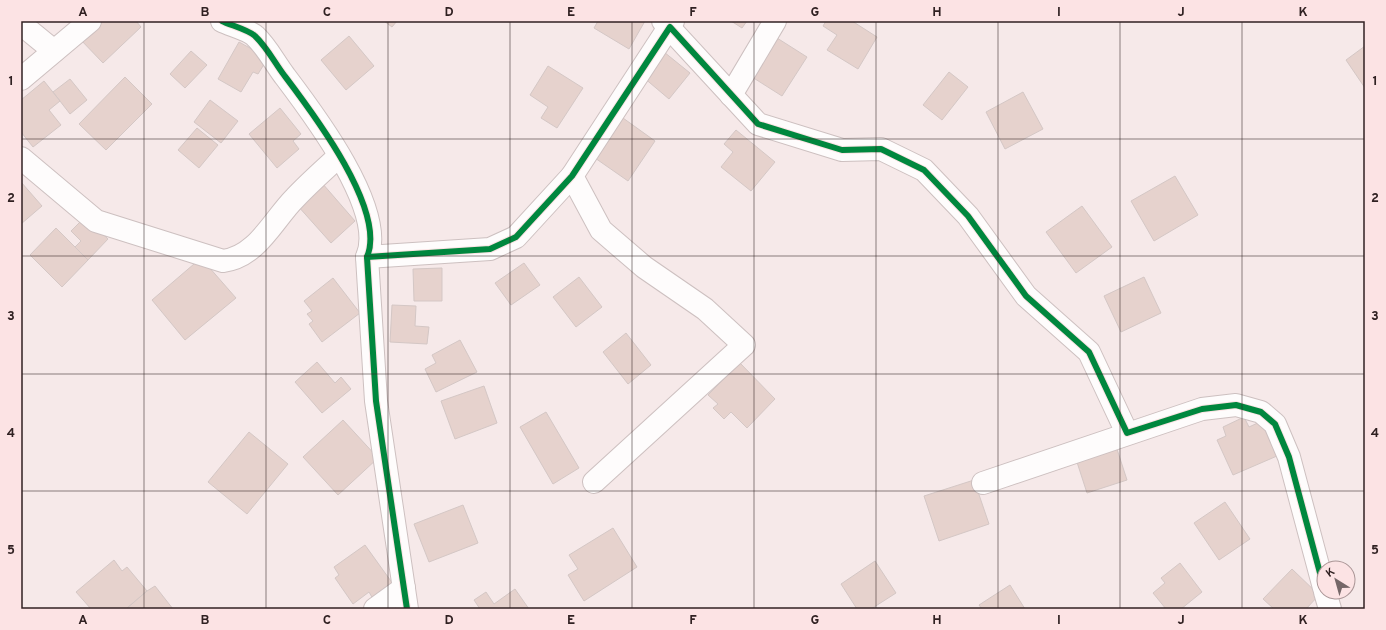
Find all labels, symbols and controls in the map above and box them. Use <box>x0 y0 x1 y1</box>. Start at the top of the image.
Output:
text: A <box>78 5 88 21</box>
text: B <box>201 5 210 21</box>
text: C <box>323 5 331 21</box>
text: D <box>444 5 454 21</box>
text: E <box>567 5 575 21</box>
text: F <box>689 5 697 21</box>
text: G <box>811 5 820 21</box>
text: H <box>932 5 942 21</box>
text: I <box>1057 5 1061 21</box>
text: J <box>1177 5 1185 21</box>
text: K <box>1298 5 1308 21</box>
text: 1 <box>8 74 14 90</box>
text: 1 <box>1372 74 1378 90</box>
text: 2 <box>7 191 15 207</box>
text: 2 <box>1371 191 1379 207</box>
text: 3 <box>7 309 15 325</box>
text: 3 <box>1371 309 1379 325</box>
text: 4 <box>7 426 15 442</box>
text: 4 <box>1371 426 1379 442</box>
text: 5 <box>7 543 15 559</box>
text: 5 <box>1371 543 1379 559</box>
north arrow <box>1316 560 1356 600</box>
text: K <box>1323 565 1338 581</box>
text: A <box>78 613 88 629</box>
text: B <box>201 613 210 629</box>
text: C <box>323 613 331 629</box>
text: D <box>444 613 454 629</box>
text: E <box>567 613 575 629</box>
text: F <box>689 613 697 629</box>
text: G <box>811 613 820 629</box>
text: H <box>932 613 942 629</box>
text: I <box>1057 613 1061 629</box>
text: J <box>1177 613 1185 629</box>
text: K <box>1298 613 1308 629</box>

